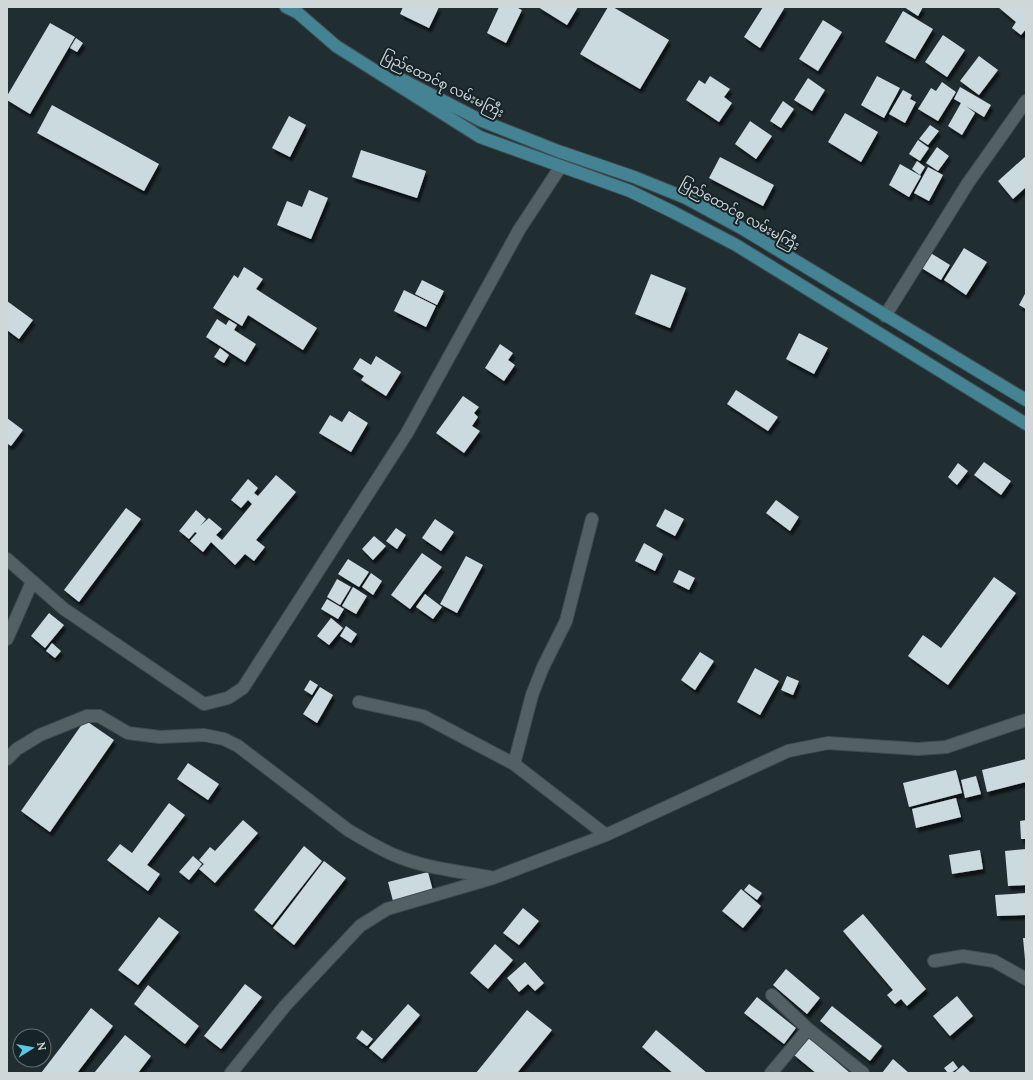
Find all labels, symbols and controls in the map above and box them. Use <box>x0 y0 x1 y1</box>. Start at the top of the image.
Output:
street label: ပြည်ထောင်စု လမ်းမကြီး <box>378 47 507 123</box>
street label: ပြည်ထောင်စု လမ်းမကြီး <box>676 174 803 256</box>
north arrow <box>12 1028 52 1068</box>
text: N <box>34 1041 50 1052</box>

